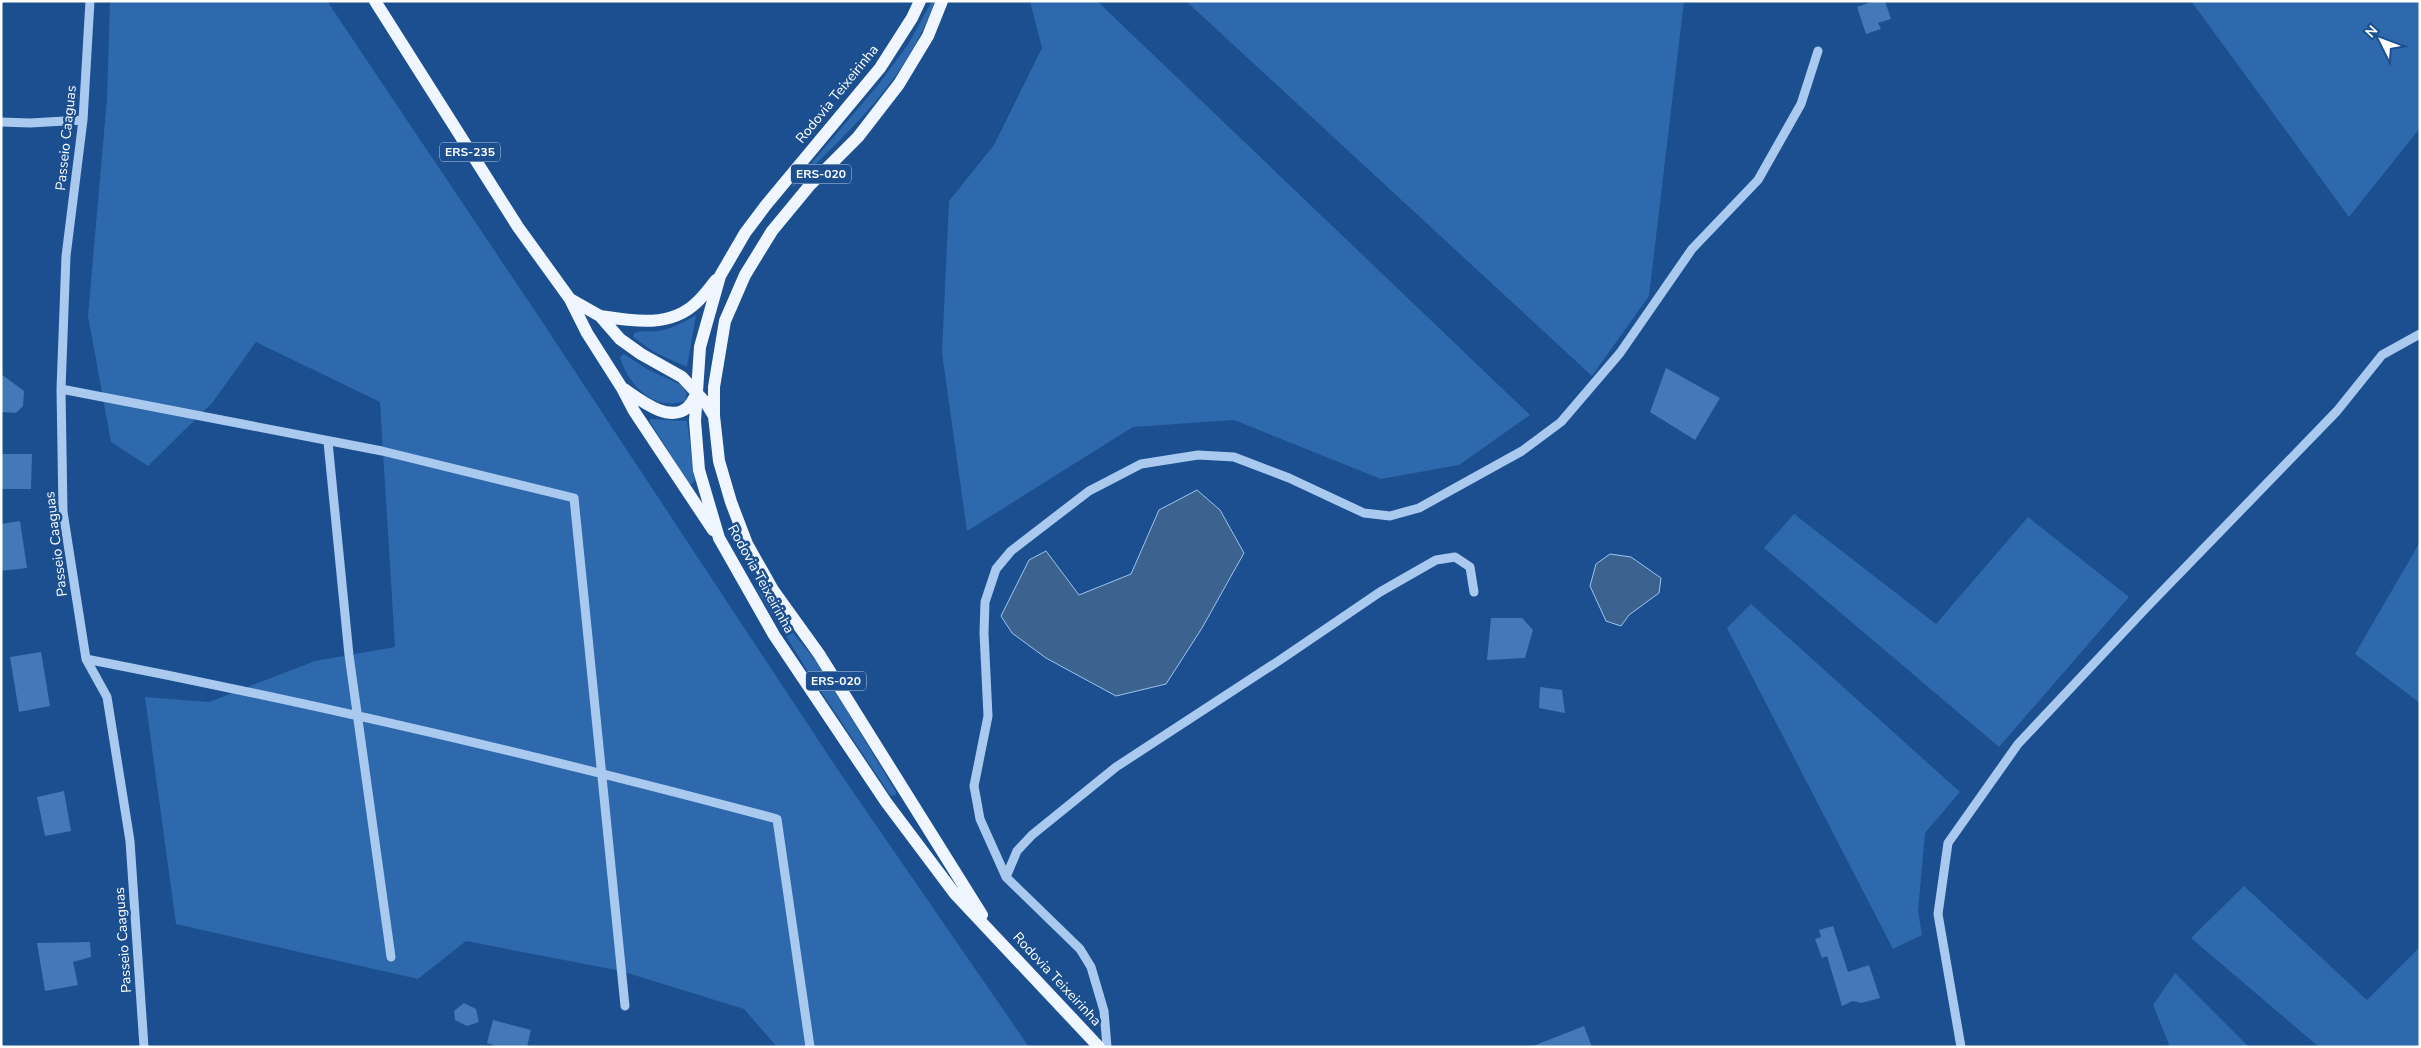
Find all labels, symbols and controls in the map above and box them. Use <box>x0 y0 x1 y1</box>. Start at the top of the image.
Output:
north arrow <box>2356 15 2406 65</box>
text: N <box>2361 21 2382 42</box>
street label: Rodovia Teixeirinha <box>791 41 883 147</box>
street label: Passeio Caaguas <box>51 84 81 192</box>
road number: ERS-235 <box>440 142 500 162</box>
road number: ERS-020 <box>791 164 851 183</box>
street label: Passeio Caaguas <box>40 490 72 598</box>
street label: Rodovia Teixeirinha <box>723 521 799 637</box>
road number: ERS-020 <box>806 671 866 690</box>
street label: Passeio Caaguas <box>110 886 136 993</box>
street label: Rodovia Teixeirinha <box>1009 928 1105 1030</box>

